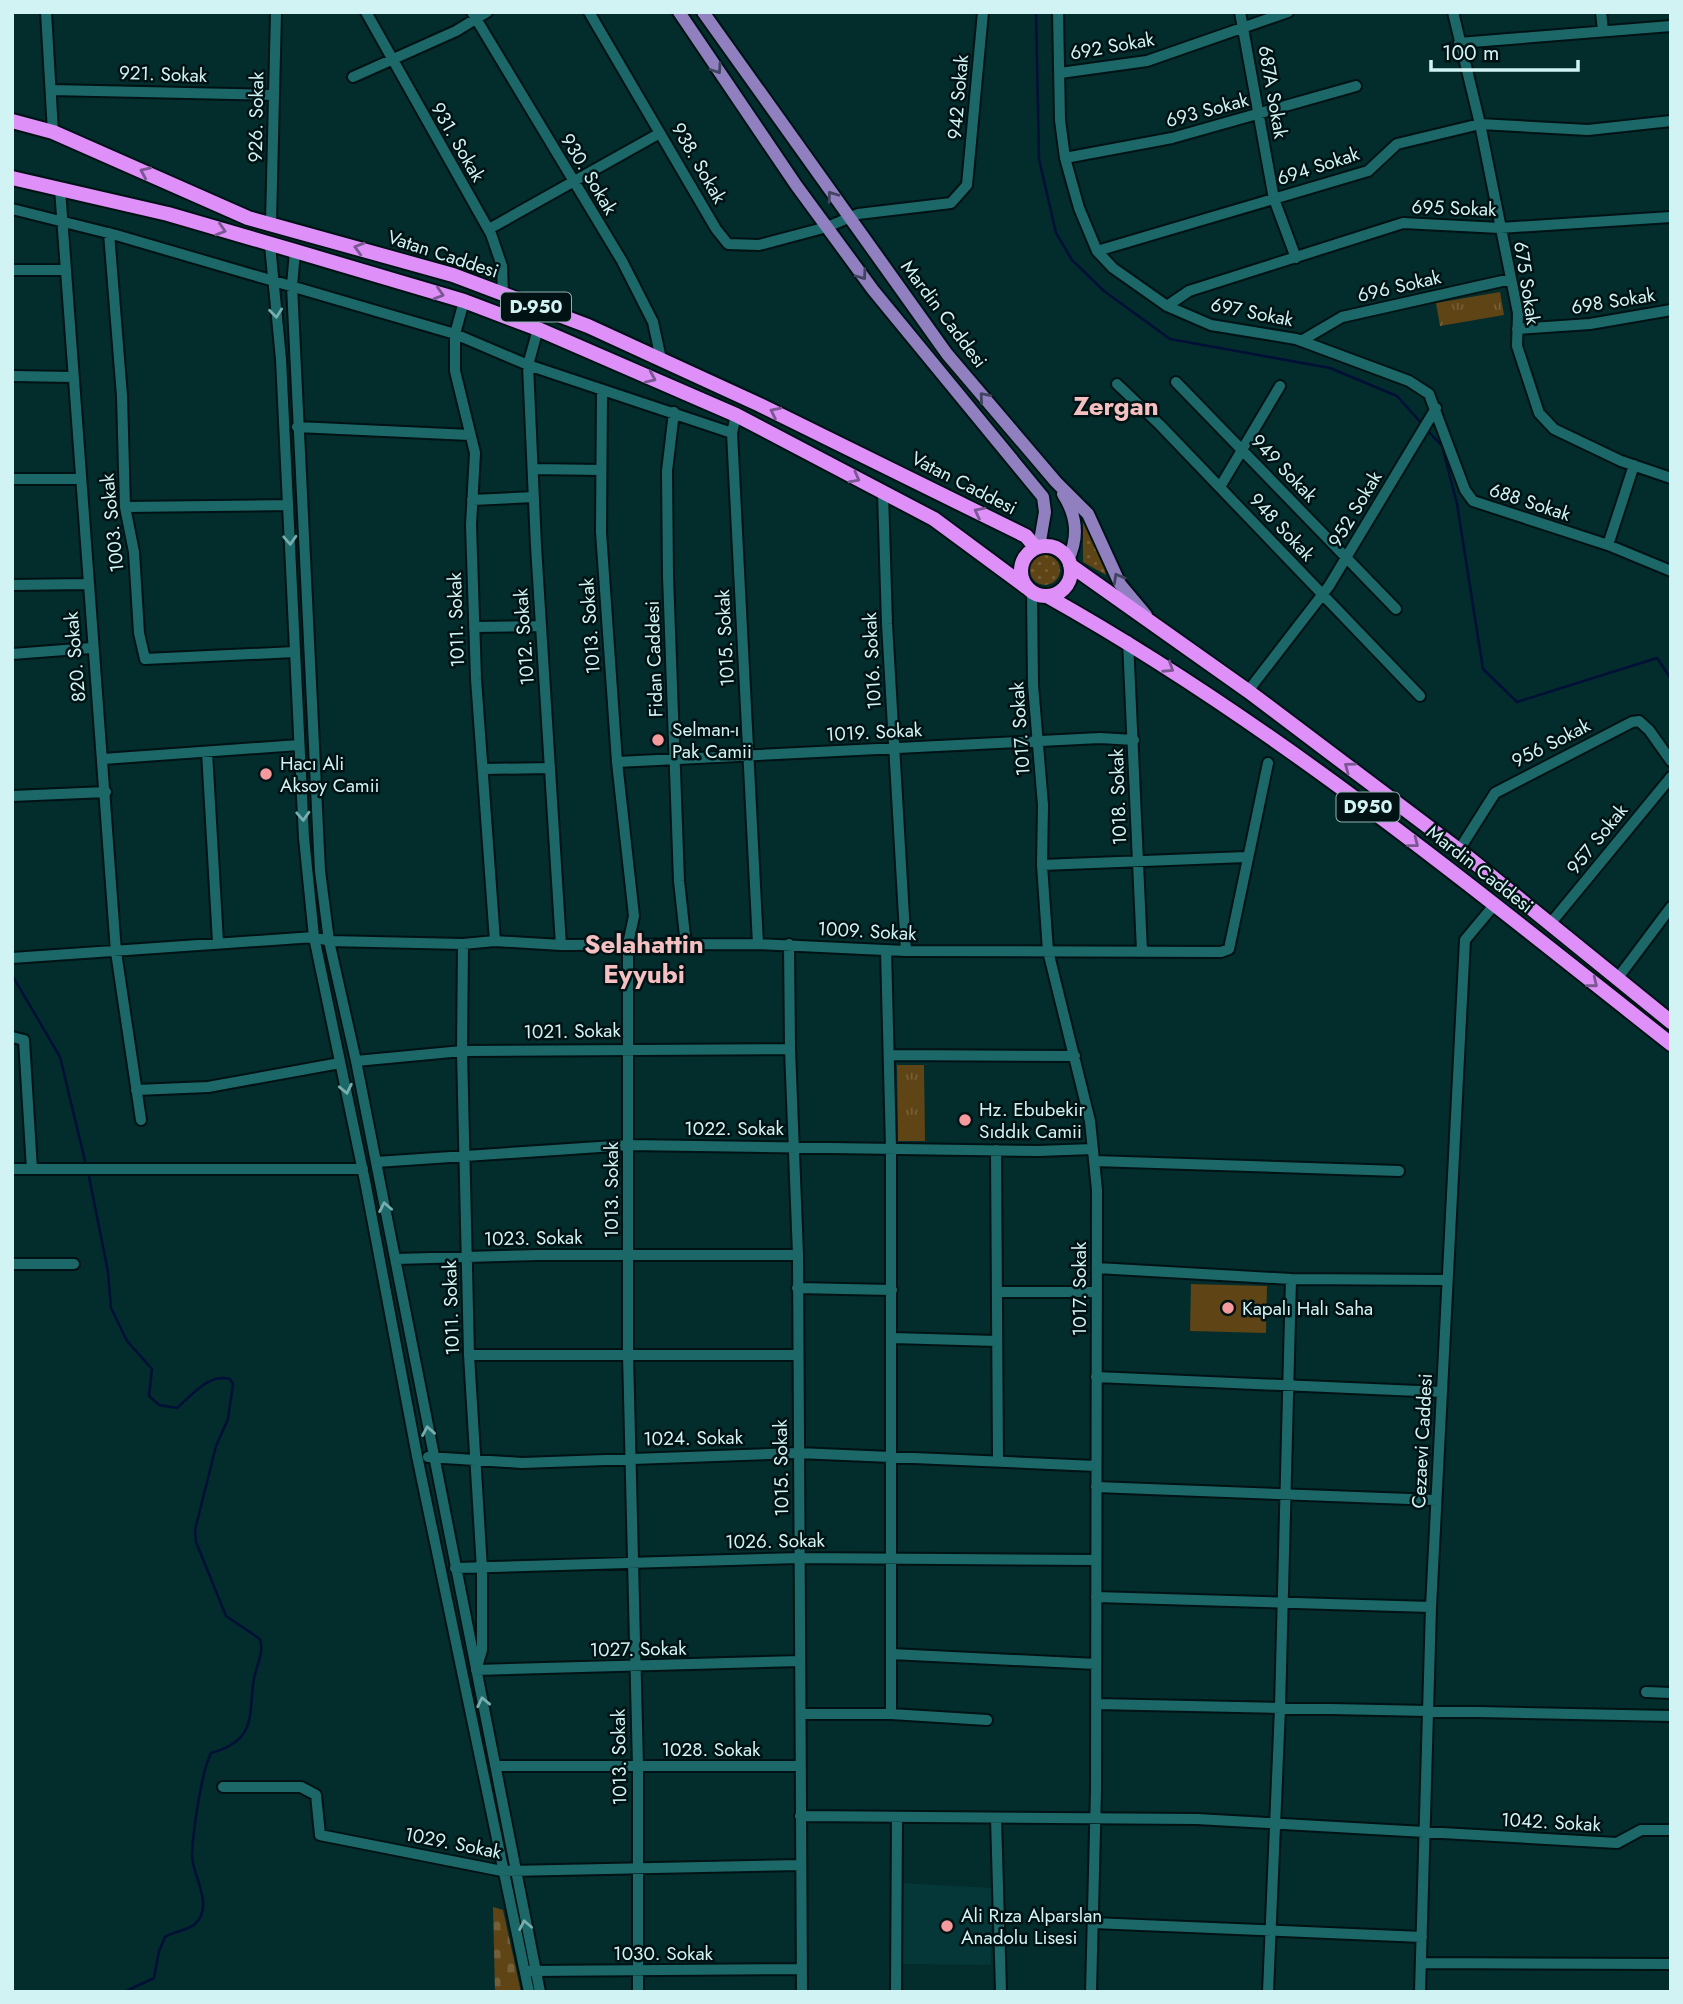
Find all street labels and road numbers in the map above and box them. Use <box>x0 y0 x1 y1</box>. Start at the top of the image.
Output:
street label: 692 Sokak <box>1068 25 1157 67</box>
street label: 687A Sokak <box>1252 43 1295 141</box>
street label: 942 Sokak <box>941 53 975 141</box>
street label: 921. Sokak <box>118 59 208 89</box>
street label: 926. Sokak <box>242 71 270 163</box>
street label: 693 Sokak <box>1163 86 1252 134</box>
street label: 931. Sokak <box>424 97 492 187</box>
street label: 938. Sokak <box>665 118 733 209</box>
street label: 930. Sokak <box>554 128 624 220</box>
street label: 694 Sokak <box>1273 140 1363 192</box>
street label: 695 Sokak <box>1411 193 1498 223</box>
street label: Vatan Caddesi <box>384 223 502 285</box>
street label: 675 Sokak <box>1507 239 1547 327</box>
street label: Mardin Caddesi <box>894 254 994 374</box>
street label: 696 Sokak <box>1354 263 1444 309</box>
street label: 698 Sokak <box>1569 281 1658 321</box>
street label: 697 Sokak <box>1208 291 1296 333</box>
road number: D-950 <box>501 292 571 321</box>
street label: 949 Sokak <box>1245 428 1324 509</box>
street label: Vatan Caddesi <box>906 445 1022 521</box>
street label: 952 Sokak <box>1322 465 1389 552</box>
street label: 1003. Sokak <box>93 471 131 574</box>
street label: 688 Sokak <box>1486 476 1575 528</box>
street label: 948 Sokak <box>1243 487 1321 568</box>
street label: 1011. Sokak <box>441 571 471 668</box>
street label: 1013. Sokak <box>573 576 607 675</box>
street label: 1012. Sokak <box>507 587 541 687</box>
street label: 1015. Sokak <box>709 588 741 687</box>
street label: Fidan Caddesi <box>638 600 670 718</box>
street label: 820. Sokak <box>58 610 92 703</box>
street label: 1016. Sokak <box>856 611 888 710</box>
street label: 1017. Sokak <box>1003 680 1037 777</box>
street label: 956 Sokak <box>1507 711 1596 774</box>
street label: 1019. Sokak <box>825 716 923 748</box>
street label: 1018. Sokak <box>1103 748 1133 846</box>
road number: D950 <box>1336 792 1400 822</box>
street label: 957 Sokak <box>1560 797 1634 880</box>
street label: Mardin Caddesi <box>1421 819 1539 919</box>
street label: 1009. Sokak <box>817 915 918 947</box>
street label: 1021. Sokak <box>523 1017 622 1045</box>
street label: 1022. Sokak <box>684 1115 784 1142</box>
street label: 1013. Sokak <box>598 1141 625 1238</box>
street label: 1023. Sokak <box>483 1224 583 1252</box>
street label: 1017. Sokak <box>1066 1241 1093 1336</box>
street label: 1011. Sokak <box>436 1259 466 1356</box>
street label: Cezaevi Caddesi <box>1405 1373 1439 1509</box>
street label: 1015. Sokak <box>767 1419 795 1517</box>
street label: 1024. Sokak <box>643 1424 744 1452</box>
street label: 1026. Sokak <box>725 1527 826 1555</box>
street label: 1027. Sokak <box>589 1635 687 1663</box>
street label: 1013. Sokak <box>605 1708 633 1806</box>
street label: 1028. Sokak <box>662 1736 761 1763</box>
street label: 1042. Sokak <box>1500 1806 1602 1838</box>
street label: 1029. Sokak <box>402 1820 505 1866</box>
street label: 1030. Sokak <box>613 1940 714 1967</box>

